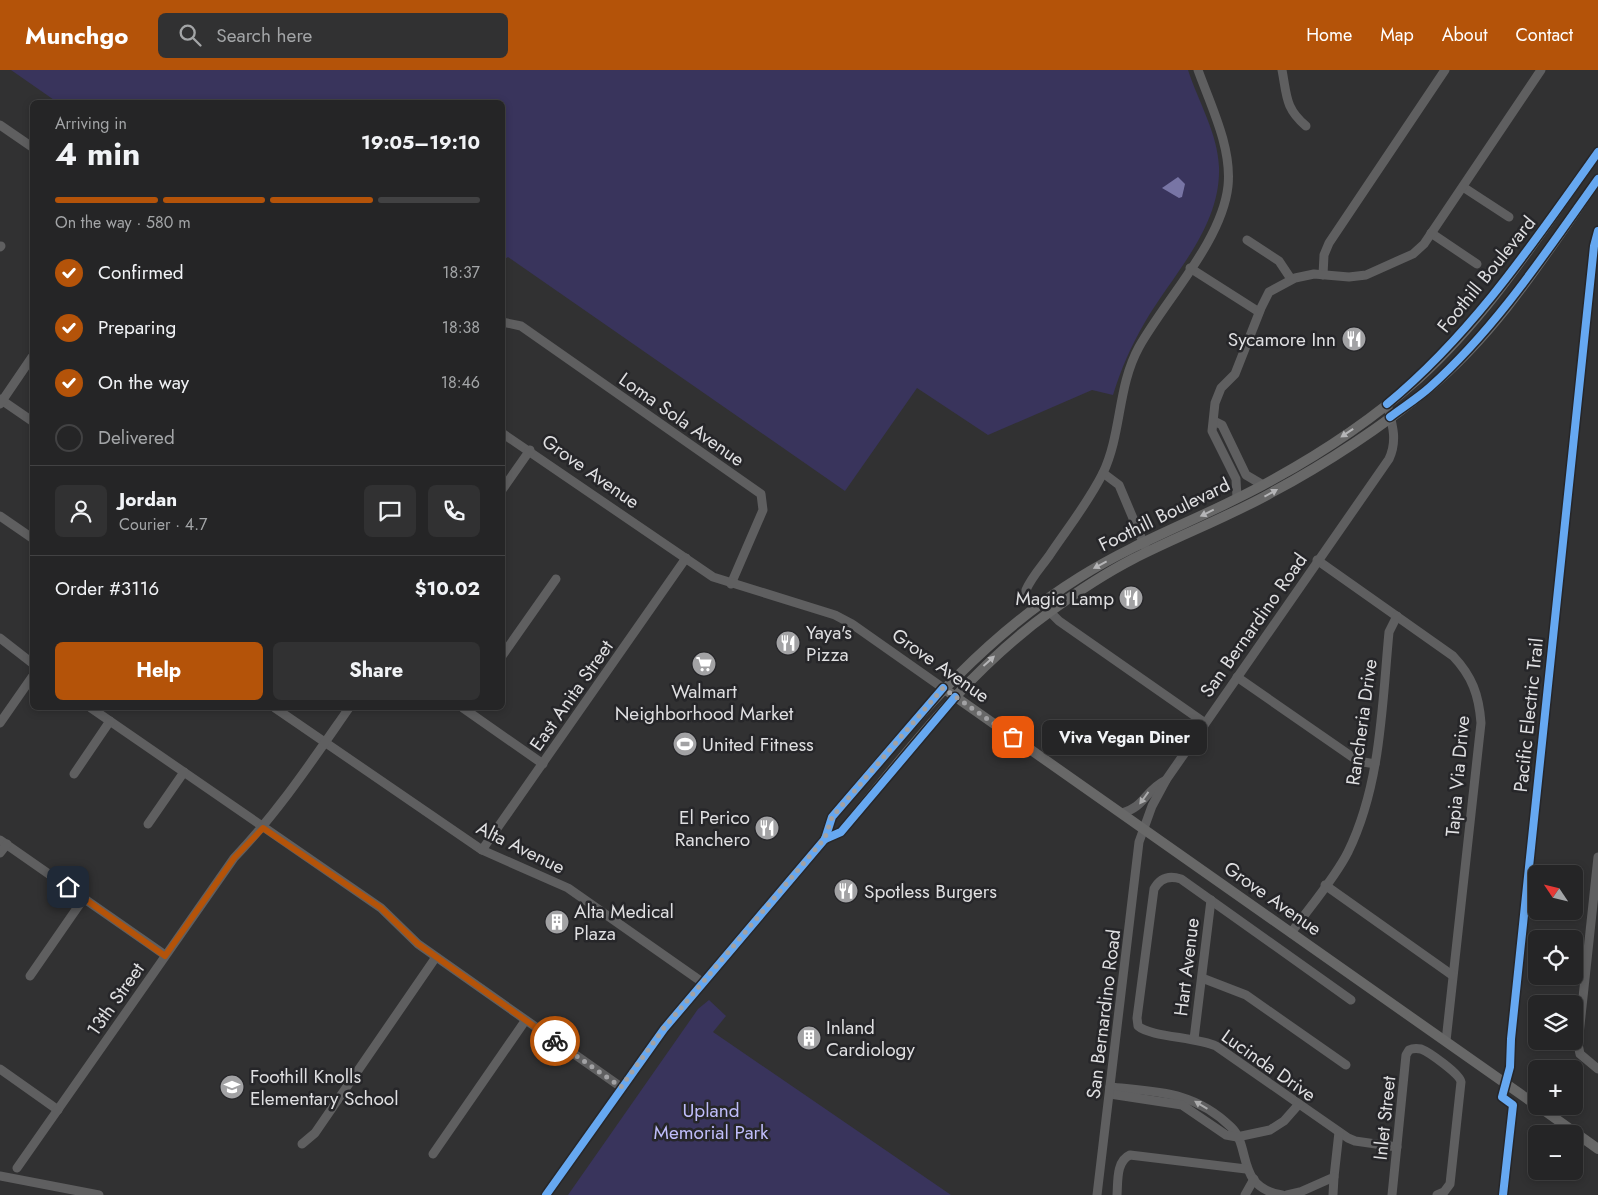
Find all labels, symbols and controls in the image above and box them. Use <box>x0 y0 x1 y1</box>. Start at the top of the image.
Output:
search box <box>158 13 508 58</box>
text: Munchgo <box>25 18 128 53</box>
icon: search <box>176 21 204 49</box>
text: Search here <box>216 22 312 49</box>
text: Home <box>1306 22 1352 48</box>
text: Map <box>1380 22 1414 48</box>
text: About <box>1442 22 1487 48</box>
text: Contact <box>1515 22 1573 48</box>
text: Arriving in <box>55 112 127 135</box>
text: 19:05–19:10 <box>361 129 480 156</box>
text: 4 min <box>55 131 140 177</box>
street label: Foothill Boulevard <box>1431 210 1542 338</box>
text: On the way · 580 m <box>55 211 191 234</box>
icon: check <box>55 259 83 287</box>
text: Confirmed <box>98 259 184 286</box>
text: 18:37 <box>442 261 480 284</box>
icon: check <box>55 314 83 342</box>
text: Preparing <box>98 314 176 341</box>
text: 18:38 <box>442 316 480 339</box>
place label: Sycamore Inn <box>1228 326 1336 353</box>
restaurant icon: Sycamore Inn <box>1341 326 1367 352</box>
street label: Loma Sola Avenue <box>613 366 750 473</box>
icon: check <box>55 369 83 397</box>
text: On the way <box>98 369 189 396</box>
text: 18:46 <box>441 371 480 394</box>
text: Delivered <box>98 424 175 451</box>
street label: Grove Avenue <box>536 428 645 515</box>
one-way arrow <box>1341 428 1354 437</box>
street label: Foothill Boulevard <box>1094 471 1235 558</box>
button: person <box>55 485 107 537</box>
button: chat <box>364 485 416 537</box>
button: phone <box>428 485 480 537</box>
text: Jordan <box>119 486 177 513</box>
one-way arrow <box>1264 489 1277 498</box>
one-way arrow <box>1199 509 1214 517</box>
text: Courier · 4.7 <box>119 513 207 536</box>
street label: San Bernardino Road <box>1193 548 1313 703</box>
one-way arrow <box>1093 561 1108 569</box>
text: Order #3116 <box>55 575 159 602</box>
text: $10.02 <box>415 575 480 602</box>
place label: Magic Lamp <box>1016 585 1114 612</box>
restaurant icon: Magic Lamp <box>1118 585 1144 611</box>
place label: Yaya's Pizza <box>806 619 852 668</box>
street label: Grove Avenue <box>886 622 995 709</box>
restaurant icon: Yaya's Pizza <box>775 630 801 656</box>
street label: East Anita Street <box>523 634 620 756</box>
street label: Pacific Electric Trail <box>1507 637 1550 794</box>
button: Help <box>55 642 263 700</box>
button: Share <box>273 642 480 700</box>
supermarket icon: Walmart Neighborhood Market <box>691 651 717 677</box>
one-way arrow <box>982 655 994 667</box>
street label: Rancheria Drive <box>1339 657 1384 787</box>
place label: Walmart Neighborhood Market <box>615 678 794 727</box>
street label: Tapia Via Drive <box>1439 714 1476 838</box>
pin <box>992 716 1034 758</box>
callout: Viva Vegan Diner <box>1043 720 1208 754</box>
icon: bag <box>999 723 1027 751</box>
text: Viva Vegan Diner <box>1059 726 1190 749</box>
sports icon: United Fitness <box>672 731 698 757</box>
place label: United Fitness <box>702 731 814 758</box>
one-way arrow <box>1139 791 1150 804</box>
place label: El Perico Ranchero <box>675 804 750 853</box>
street label: Alta Avenue <box>472 814 570 881</box>
restaurant icon: El Perico Ranchero <box>754 815 780 841</box>
street label: Grove Avenue <box>1218 855 1327 942</box>
north arrow <box>1528 865 1582 920</box>
map controls <box>1528 865 1583 1180</box>
pin <box>47 866 89 908</box>
icon: home <box>54 873 82 901</box>
restaurant icon: Spotless Burgers <box>833 878 859 904</box>
place label: Spotless Burgers <box>864 878 997 905</box>
place label: Alta Medical Plaza <box>574 898 674 947</box>
building icon: Alta Medical Plaza <box>544 909 570 935</box>
street label: Hart Avenue <box>1167 916 1206 1018</box>
street label: San Bernardino Road <box>1080 928 1127 1100</box>
button: locate <box>1528 930 1583 985</box>
street label: 13th Street <box>80 957 151 1042</box>
button: layers <box>1528 995 1583 1050</box>
place label: Inland Cardiology <box>826 1014 915 1063</box>
courier <box>530 1016 580 1066</box>
street label: Lucinda Drive <box>1216 1023 1322 1108</box>
building icon: Inland Cardiology <box>796 1025 822 1051</box>
icon: bike <box>541 1027 569 1055</box>
button: + <box>1528 1060 1583 1115</box>
place label: Foothill Knolls Elementary School <box>250 1063 399 1112</box>
school or university icon: Foothill Knolls Elementary School <box>219 1074 245 1100</box>
street label: Inlet Street <box>1367 1074 1402 1161</box>
park label: Upland Memorial Park <box>654 1097 769 1146</box>
one-way arrow <box>1194 1101 1207 1110</box>
button: − <box>1528 1125 1583 1180</box>

